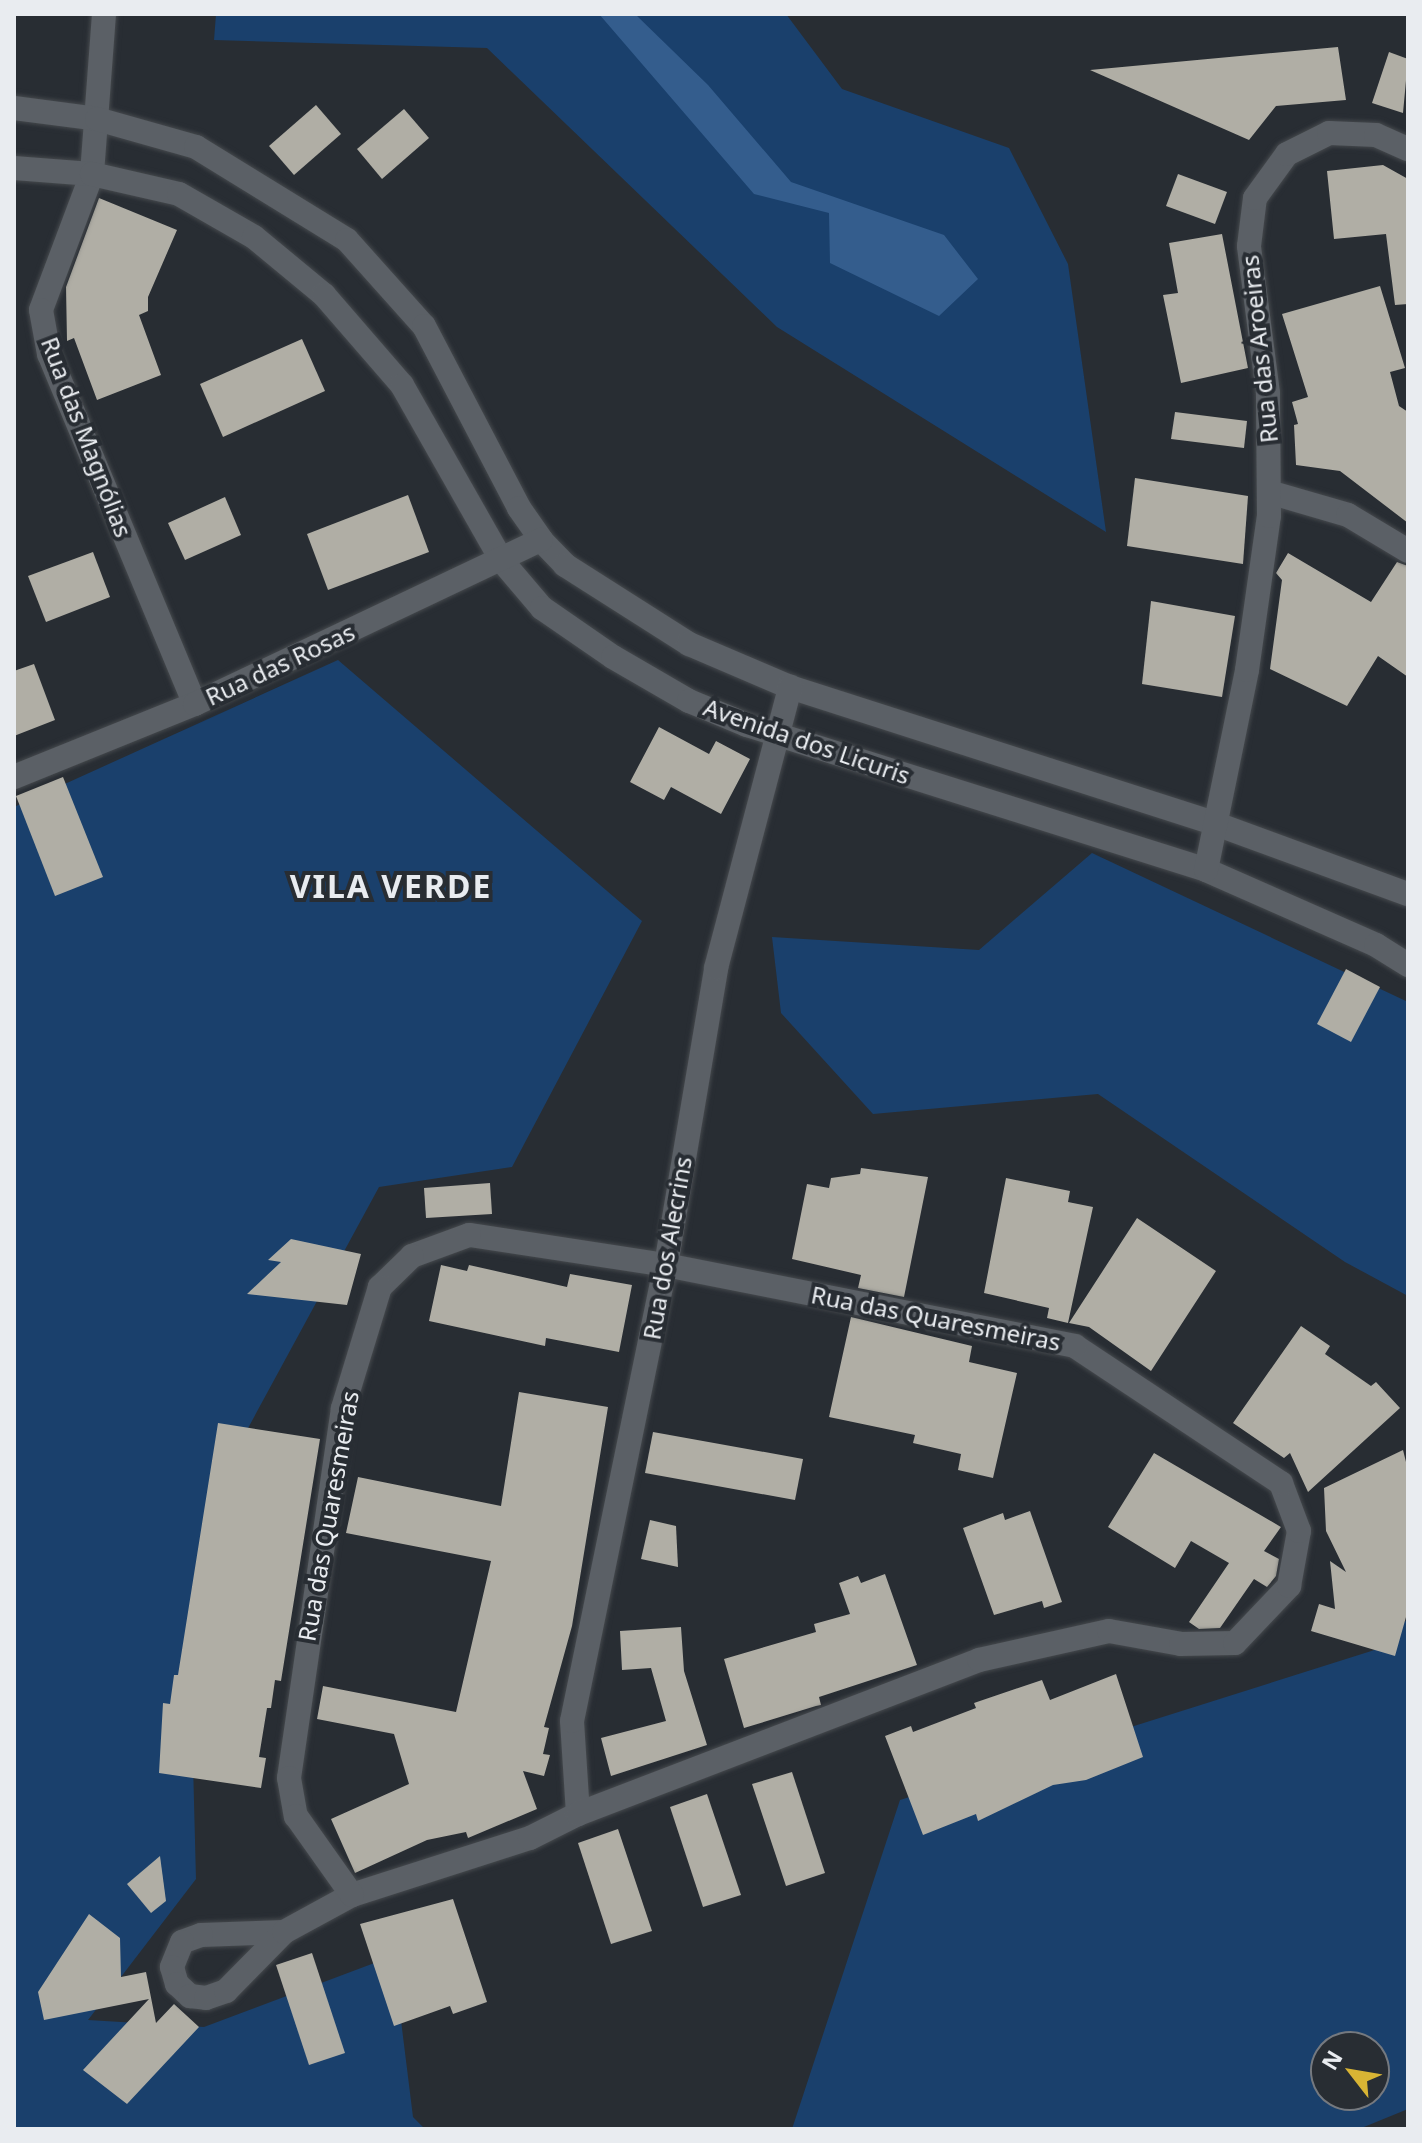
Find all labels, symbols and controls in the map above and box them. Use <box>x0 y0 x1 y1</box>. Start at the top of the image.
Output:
street label: Rua das Aroeiras <box>1235 254 1283 444</box>
street label: Rua das Magnólias <box>36 333 138 541</box>
street label: Rua das Rosas <box>201 617 359 711</box>
street label: Avenida dos Licuris <box>700 692 914 790</box>
district label: VILA VERDE <box>290 867 492 905</box>
street label: Rua dos Alecrins <box>637 1154 697 1342</box>
street label: Rua das Quaresmeiras <box>809 1280 1063 1356</box>
street label: Rua das Quaresmeiras <box>292 1389 364 1643</box>
north arrow <box>1310 2031 1390 2111</box>
text: N <box>1314 2044 1349 2075</box>

